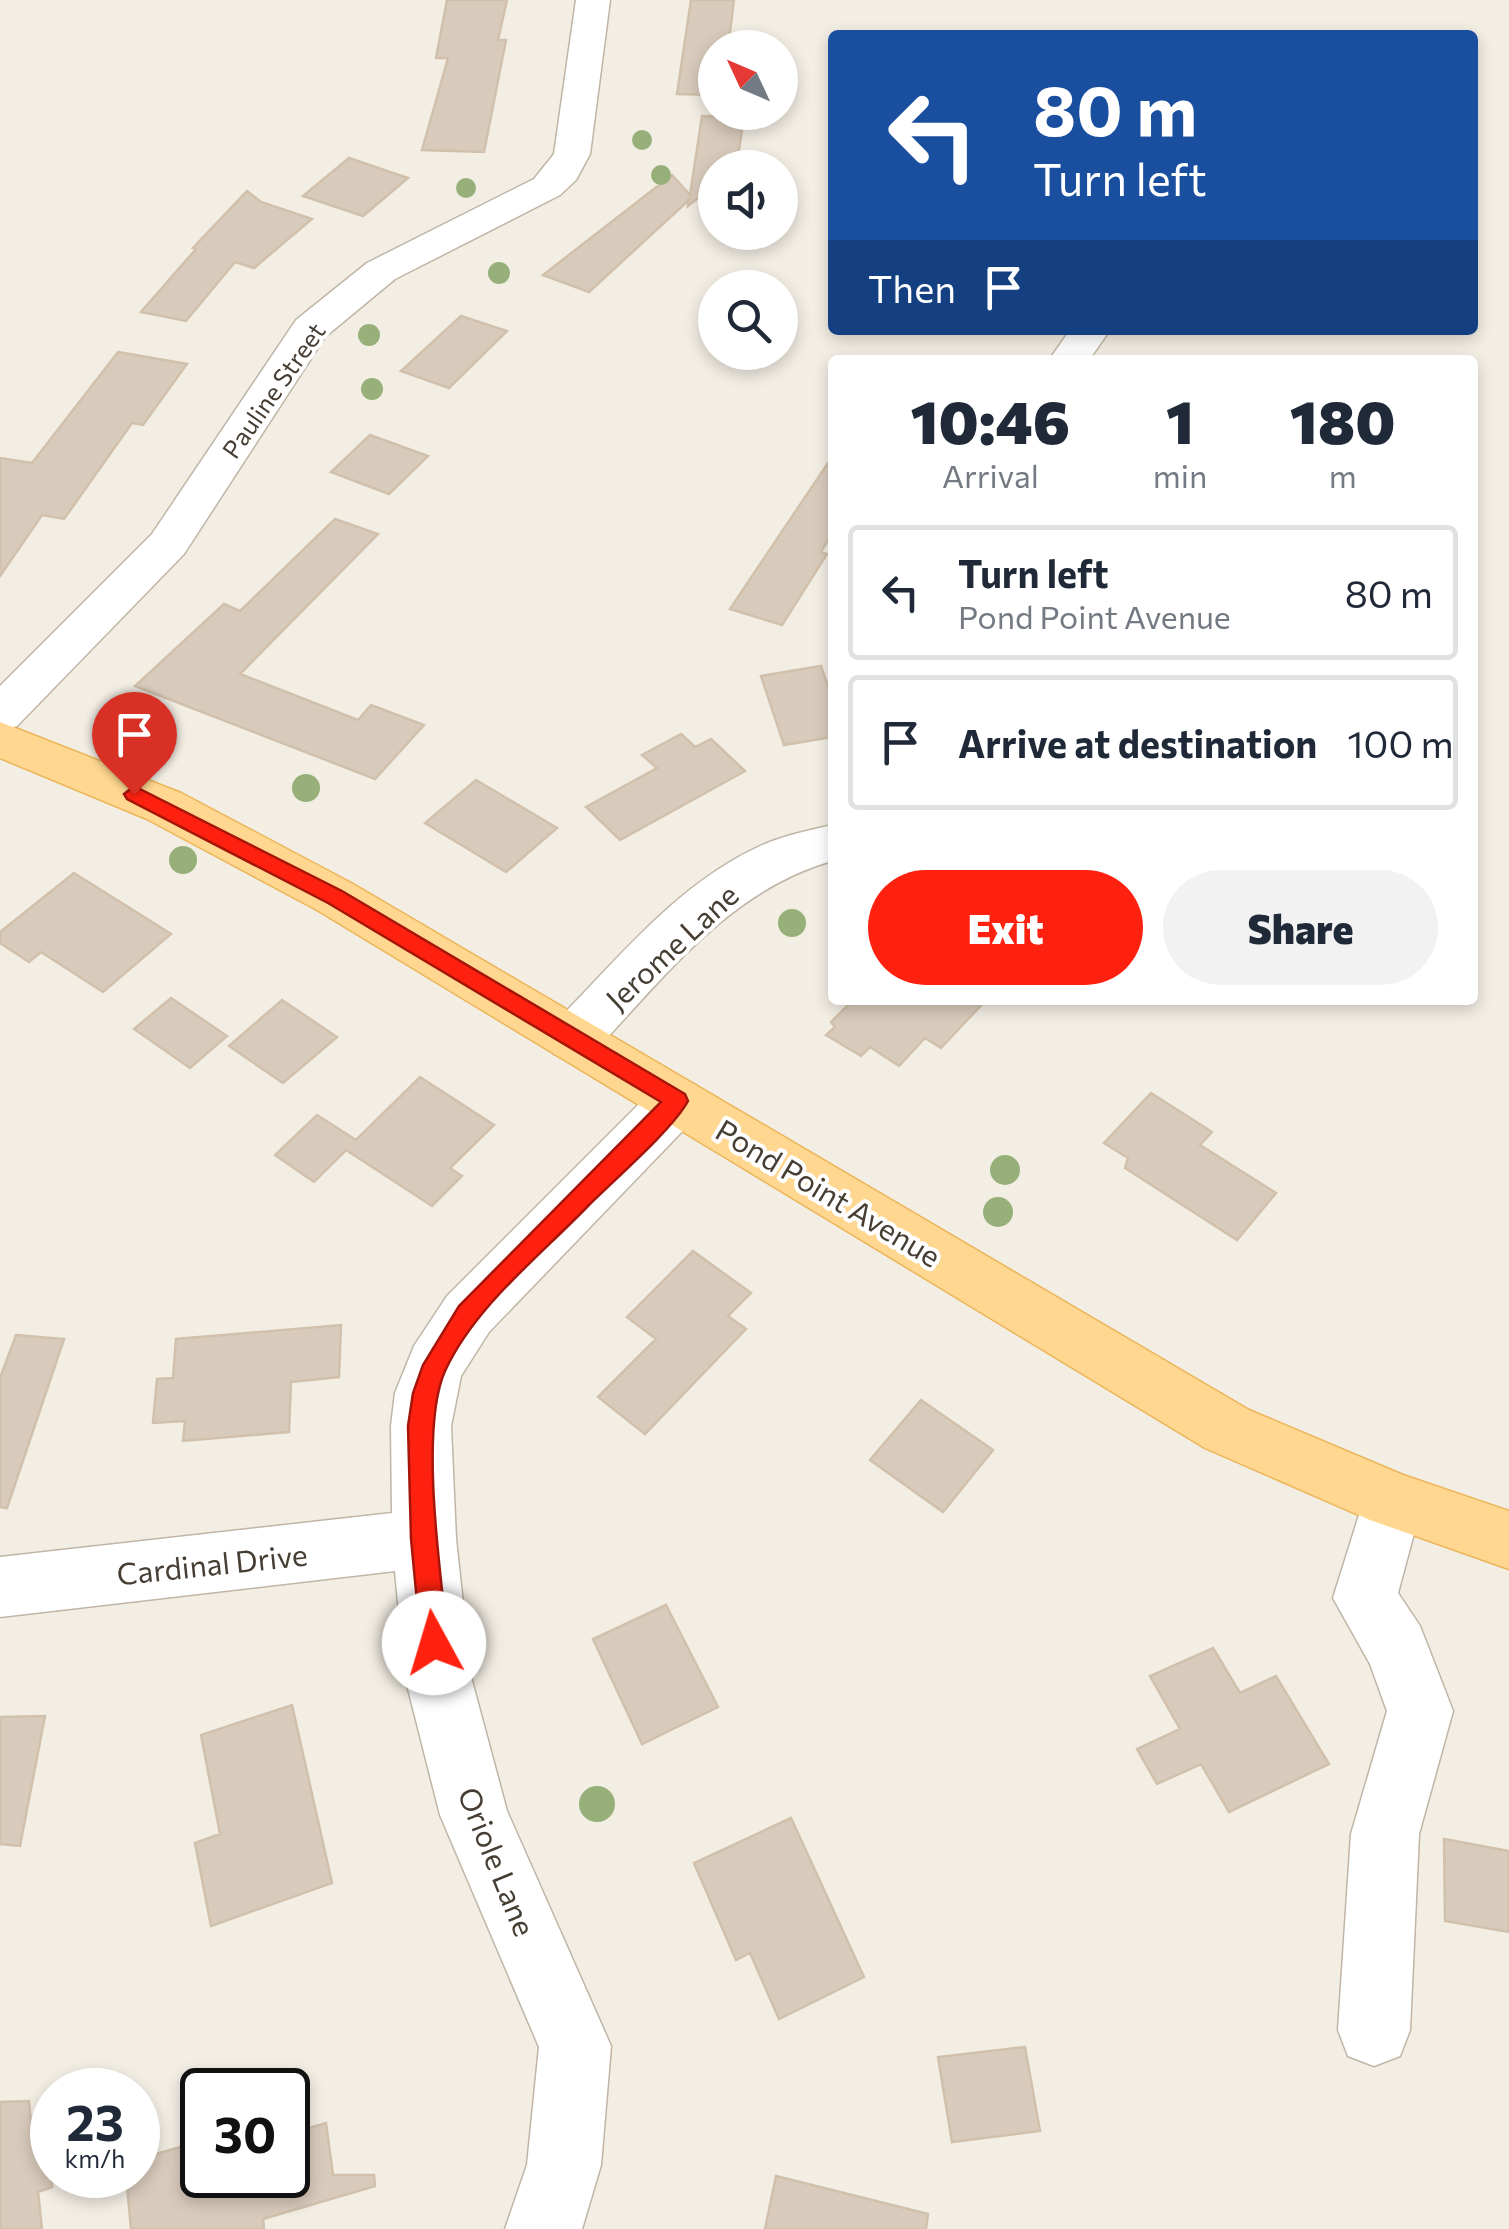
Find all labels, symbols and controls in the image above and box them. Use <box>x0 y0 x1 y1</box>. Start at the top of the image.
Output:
north arrow <box>698 30 798 130</box>
map controls <box>698 30 798 370</box>
text: 80 m <box>1033 65 1197 150</box>
icon: left <box>868 70 998 200</box>
button: sound <box>698 150 798 250</box>
text: Turn left <box>1033 150 1207 205</box>
icon: arrive <box>976 260 1031 315</box>
text: Then <box>868 264 956 311</box>
button: search <box>698 270 798 370</box>
street label: Pauline Street <box>215 316 331 464</box>
text: 10:46 <box>911 383 1070 456</box>
text: 1 <box>1166 383 1194 456</box>
text: 180 <box>1290 383 1396 456</box>
text: Arrival <box>942 455 1039 495</box>
text: min <box>1153 455 1207 495</box>
text: m <box>1329 455 1357 495</box>
text: Turn left <box>958 549 1109 596</box>
icon: left <box>873 565 928 620</box>
text: 80 m <box>1345 569 1433 616</box>
text: Pond Point Avenue <box>958 596 1231 636</box>
pin <box>92 692 177 795</box>
icon: arrive <box>107 707 162 762</box>
icon: arrive <box>873 715 928 770</box>
text: Arrive at destination <box>958 719 1317 766</box>
text: 100 m <box>1347 719 1454 766</box>
button: Exit <box>868 870 1143 985</box>
button: Share <box>1163 870 1438 985</box>
street label: Jerome Lane <box>597 875 745 1017</box>
street label: Pond Point Avenue <box>710 1110 948 1274</box>
street label: Cardinal Drive <box>115 1535 309 1591</box>
position arrow <box>382 1591 486 1695</box>
street label: Oriole Lane <box>451 1781 545 1941</box>
speed limit sign: 30 <box>180 2068 310 2198</box>
text: 23 <box>66 2090 124 2151</box>
text: km/h <box>65 2143 125 2173</box>

